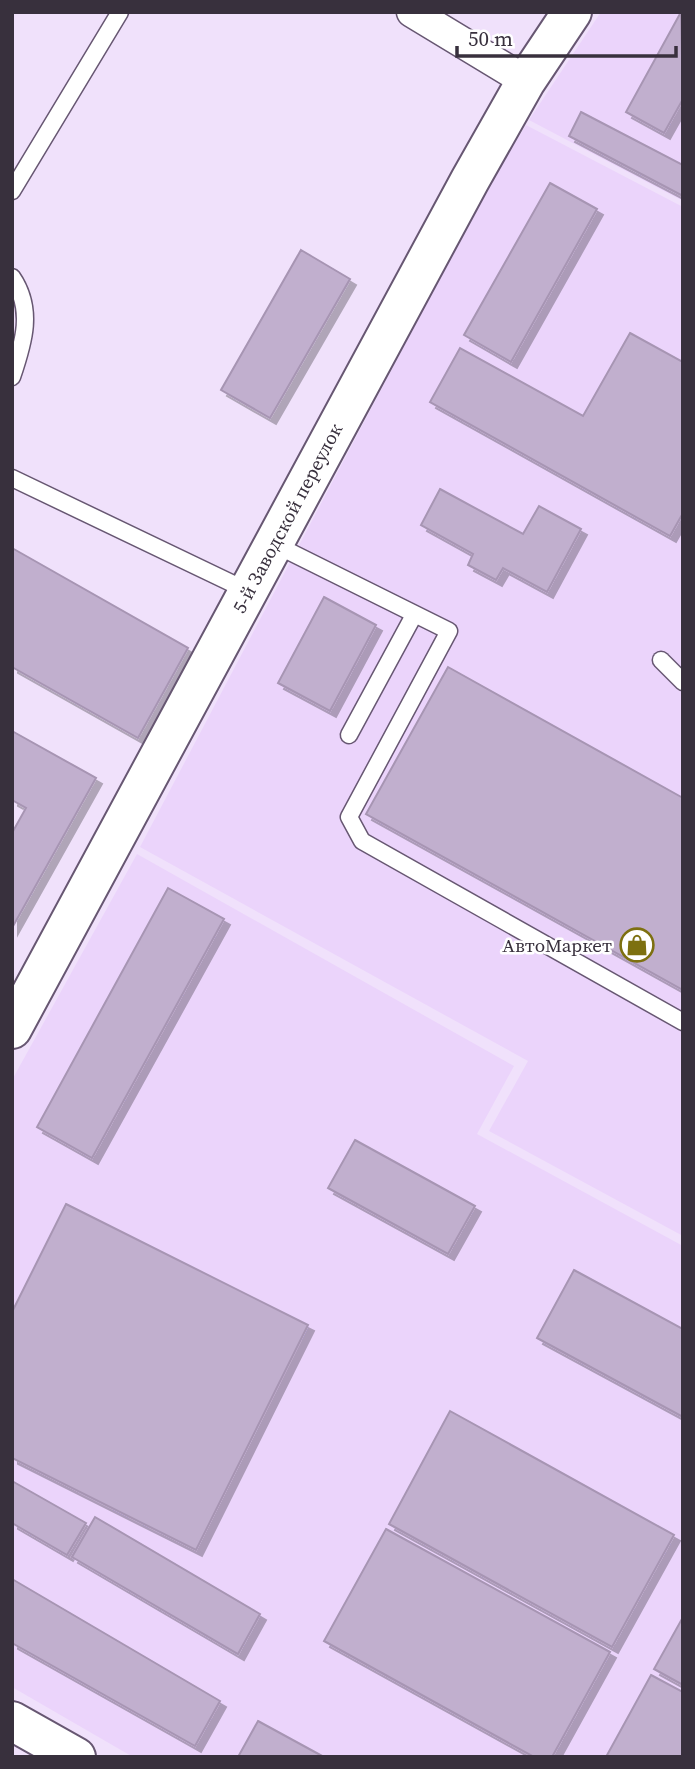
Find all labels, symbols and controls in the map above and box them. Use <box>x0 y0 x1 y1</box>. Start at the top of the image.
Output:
scale bar <box>457 14 676 58</box>
text: 50 m <box>468 24 513 53</box>
street label: 5-й Заводской переулок <box>226 418 348 617</box>
shop icon: АвтоМаркет <box>618 926 656 964</box>
place label: АвтоМаркет <box>502 932 612 958</box>

